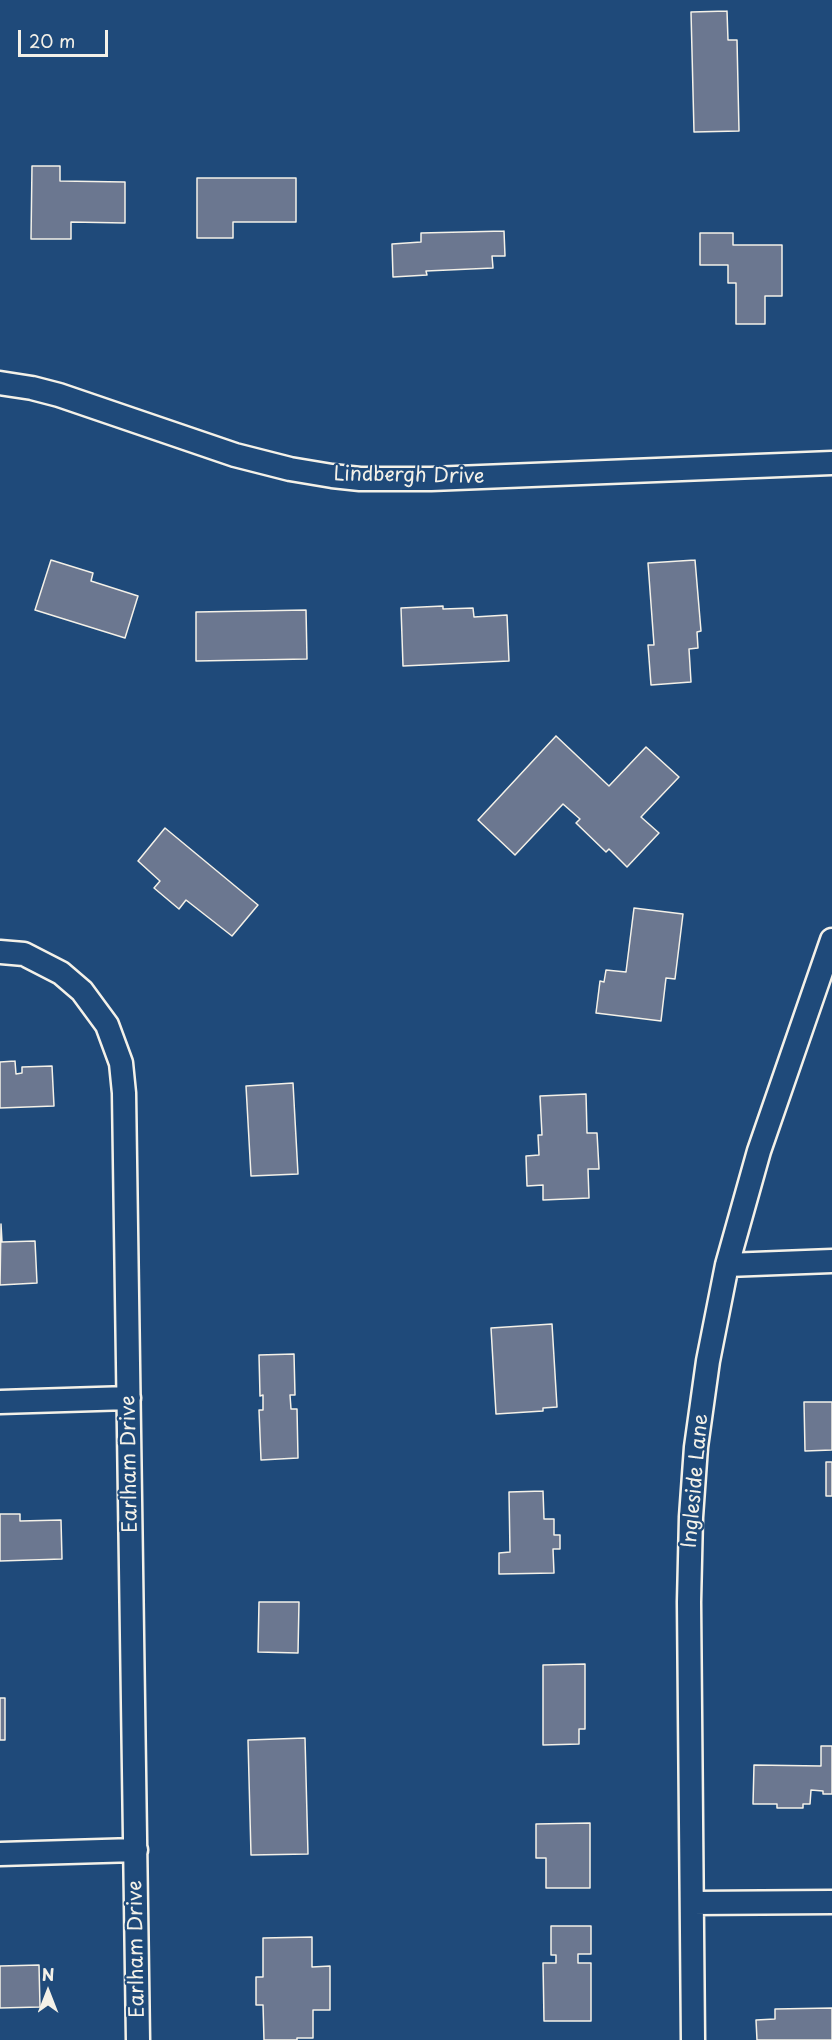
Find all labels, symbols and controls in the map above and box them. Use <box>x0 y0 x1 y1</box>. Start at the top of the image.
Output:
scale bar <box>21 18 111 56</box>
text: 20 m <box>29 27 75 54</box>
street label: Lindbergh Drive <box>333 463 485 489</box>
street label: Earlham Drive <box>117 1395 143 1533</box>
street label: Ingleside Lane <box>678 1413 714 1549</box>
street label: Earlham Drive <box>124 1880 150 2018</box>
north arrow <box>18 1962 78 2022</box>
text: N <box>42 1962 54 1986</box>

